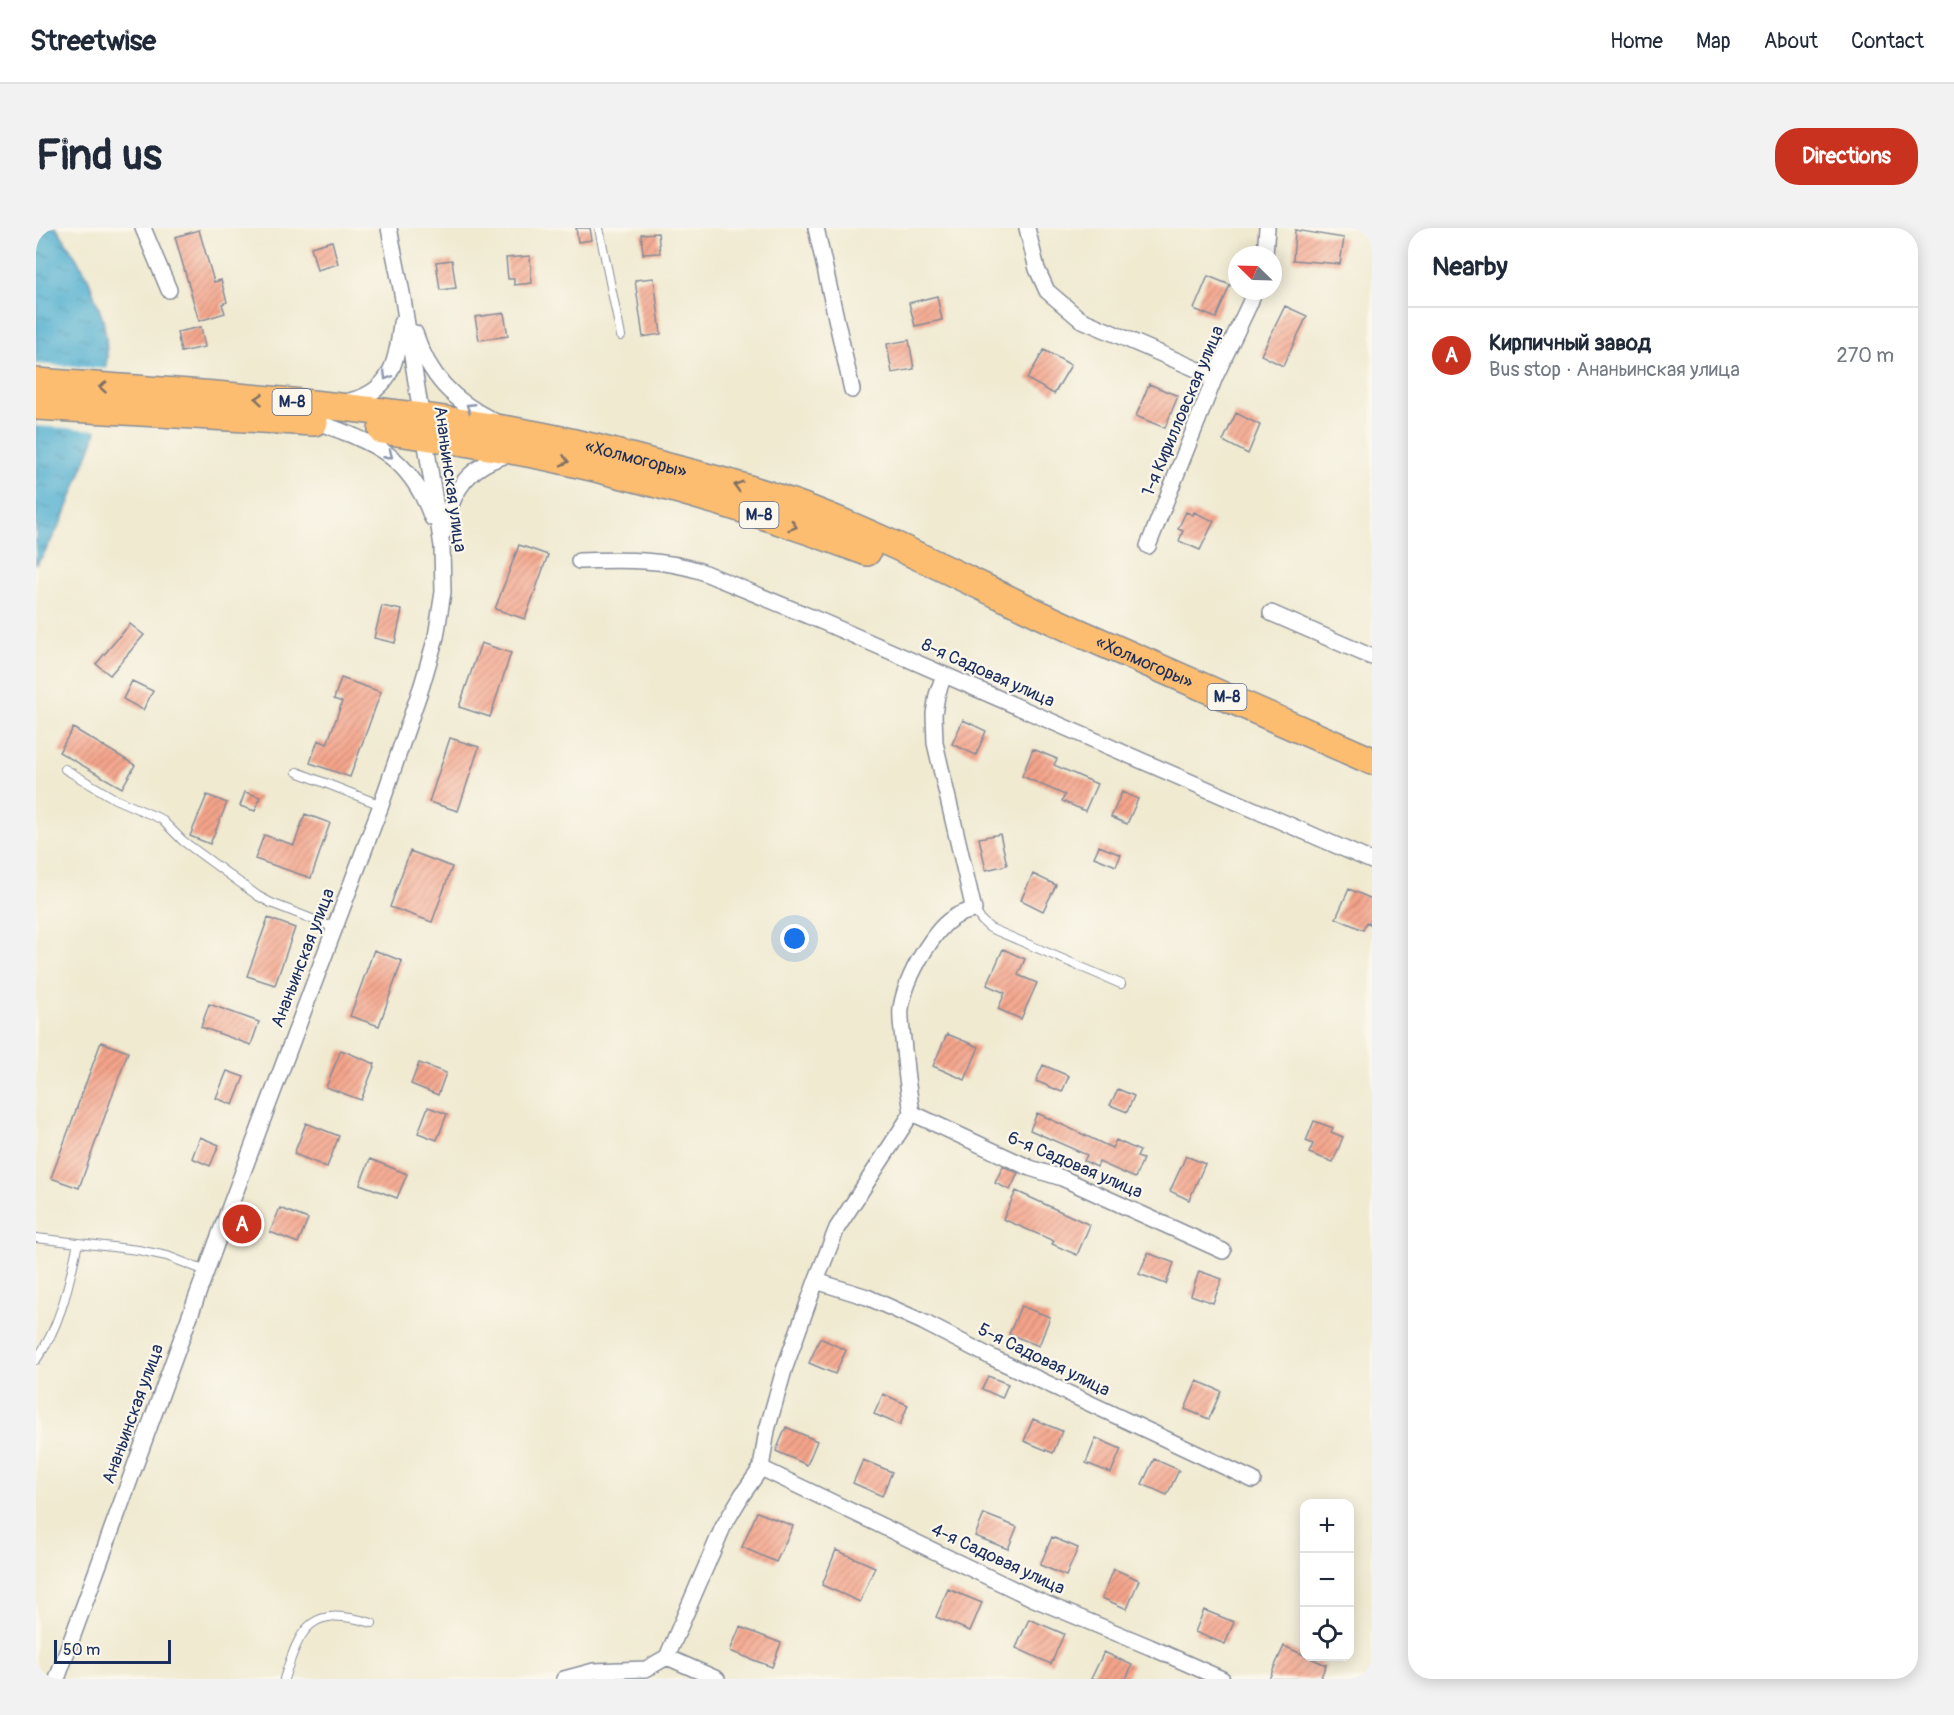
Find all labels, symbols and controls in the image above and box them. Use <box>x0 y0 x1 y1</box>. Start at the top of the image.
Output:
text: Streetwise <box>30 24 156 59</box>
text: Home <box>1610 28 1663 55</box>
text: Map <box>1696 28 1731 55</box>
text: About <box>1764 28 1818 55</box>
text: Contact <box>1851 28 1924 55</box>
button: Directions <box>1775 128 1918 185</box>
text: Find us <box>36 130 162 182</box>
north arrow <box>1228 246 1282 300</box>
text: Nearby <box>1432 251 1508 283</box>
street label: 1-я Кирилловская улица <box>1137 322 1229 500</box>
text: Кирпичный завод <box>1489 329 1651 357</box>
text: A <box>1445 343 1458 368</box>
text: 270 m <box>1836 343 1894 368</box>
text: Bus stop · Ананьинская улица <box>1489 357 1740 382</box>
one-way arrow <box>383 370 395 380</box>
one-way arrow <box>99 381 108 394</box>
road number: М-8 <box>272 389 312 415</box>
one-way arrow <box>254 393 263 406</box>
street label: Ананьинская улица <box>428 404 472 554</box>
one-way arrow <box>466 404 477 415</box>
street label: «Холмогоры» <box>583 434 689 483</box>
one-way arrow <box>382 448 393 459</box>
one-way arrow <box>559 454 569 467</box>
one-way arrow <box>733 481 744 493</box>
road number: М-8 <box>740 502 778 528</box>
one-way arrow <box>787 519 798 531</box>
street label: «Холмогоры» <box>1092 630 1197 693</box>
street label: 8-я Садовая улица <box>918 633 1058 713</box>
road number: М-8 <box>1208 684 1246 710</box>
street label: Ананьинская улица <box>266 885 340 1031</box>
your location <box>780 924 809 953</box>
street label: 6-я Садовая улица <box>1004 1126 1146 1204</box>
pin: A <box>222 1202 262 1246</box>
street label: 5-я Садовая улица <box>974 1318 1114 1402</box>
street label: Ананьинская улица <box>97 1341 169 1487</box>
map controls <box>1300 1499 1354 1661</box>
button: + <box>1300 1499 1354 1553</box>
street label: 4-я Садовая улица <box>928 1518 1068 1600</box>
button: − <box>1300 1553 1354 1607</box>
button: locate <box>1300 1607 1354 1661</box>
scale bar <box>54 1637 171 1664</box>
text: 50 m <box>63 1640 100 1660</box>

